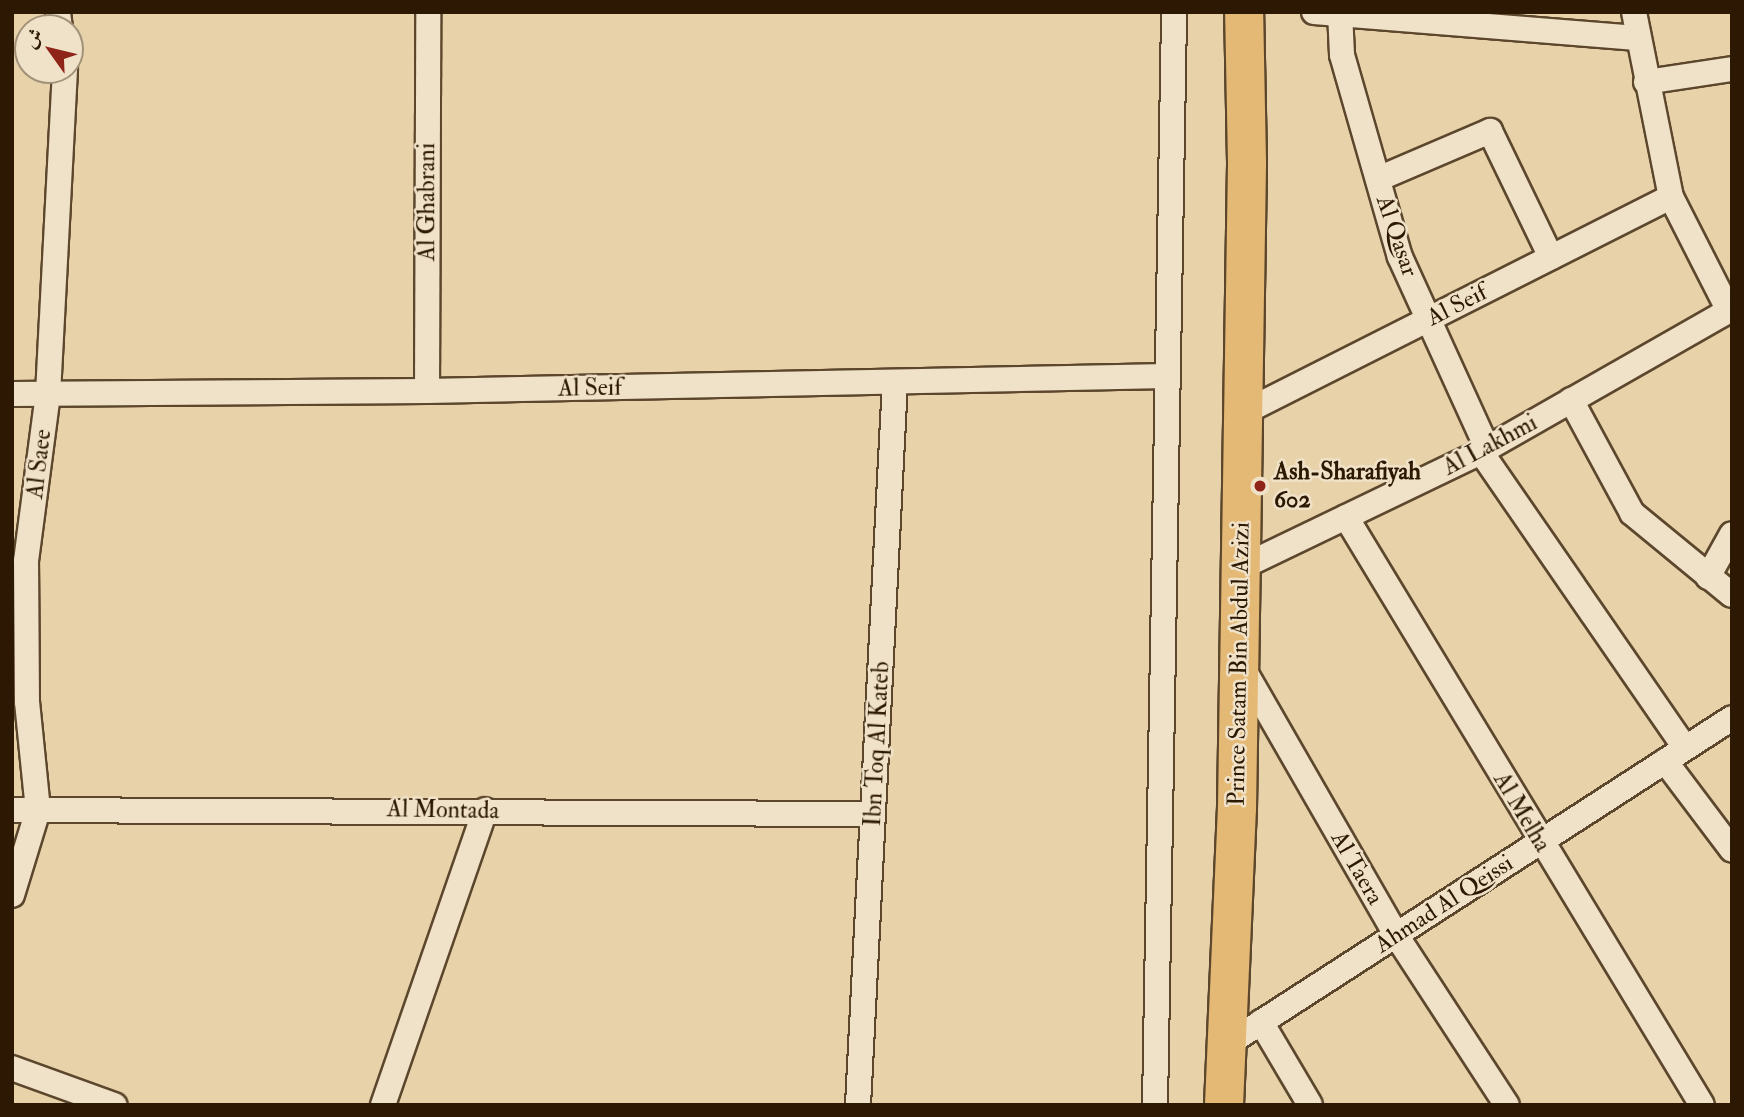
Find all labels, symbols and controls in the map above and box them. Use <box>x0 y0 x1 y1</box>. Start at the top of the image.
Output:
north arrow <box>14 14 84 84</box>
text: ش <box>18 24 48 53</box>
street label: Al Ghabrani <box>413 143 441 261</box>
street label: Al Qasar <box>1370 192 1424 280</box>
street label: Al Seif <box>1422 278 1492 332</box>
street label: Al Seif <box>558 373 622 403</box>
street label: Al Lakhmi <box>1438 408 1542 482</box>
street label: Al Saee <box>20 428 58 500</box>
place label: Ash-Sharafiyah 602 <box>1274 458 1421 514</box>
marker: Ash-Sharafiyah 602 <box>1252 478 1268 494</box>
street label: Prince Satam Bin Abdul Azizi <box>1222 522 1256 806</box>
street label: Ibn Toq Al Kateb <box>858 661 896 827</box>
street label: Al Melha <box>1487 767 1557 857</box>
street label: Al Montada <box>387 795 499 825</box>
street label: Al Taera <box>1324 826 1390 910</box>
street label: Ahmad Al Qeissi <box>1369 849 1519 959</box>

